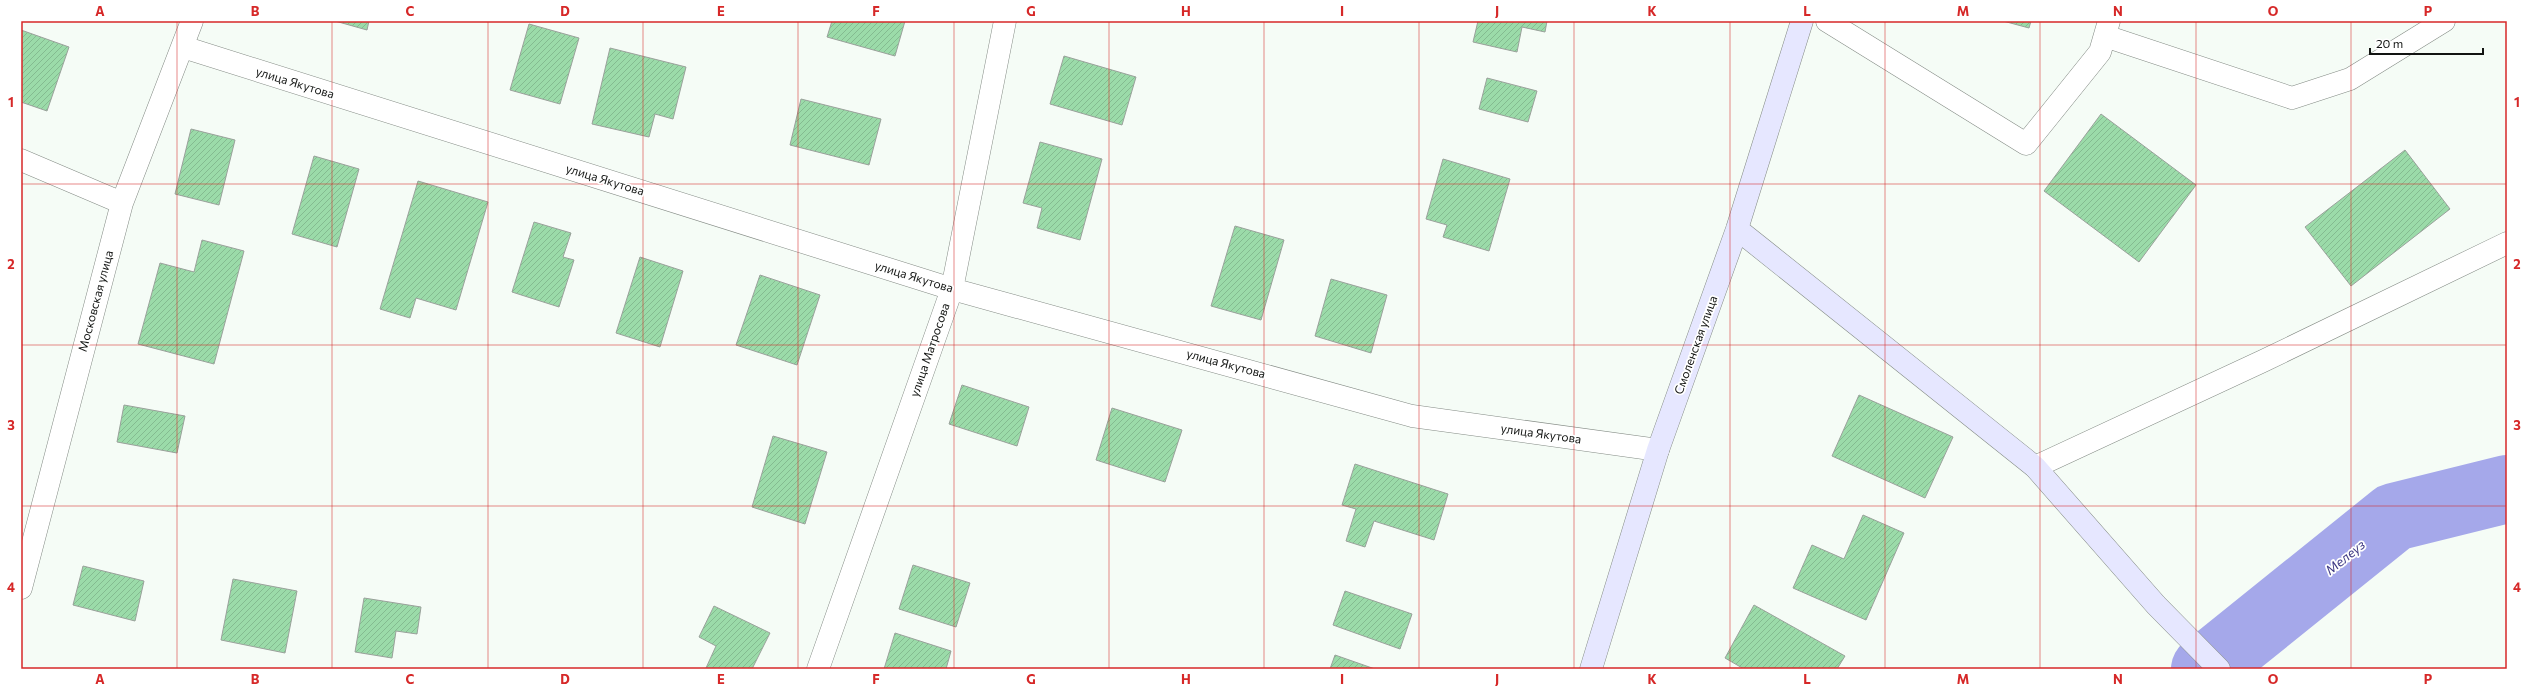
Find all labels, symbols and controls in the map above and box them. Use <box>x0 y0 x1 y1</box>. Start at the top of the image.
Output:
text: A <box>95 3 105 19</box>
text: B <box>251 3 260 19</box>
text: C <box>406 3 415 19</box>
text: D <box>560 3 570 19</box>
text: E <box>717 3 725 19</box>
text: F <box>872 3 880 19</box>
text: G <box>1026 3 1036 19</box>
text: H <box>1181 3 1191 19</box>
text: I <box>1340 3 1344 19</box>
text: J <box>1495 3 1499 19</box>
text: K <box>1647 3 1657 19</box>
text: L <box>1803 3 1811 19</box>
text: M <box>1957 3 1969 19</box>
text: N <box>2113 3 2123 19</box>
text: O <box>2268 3 2279 19</box>
text: P <box>2424 3 2433 19</box>
scale bar <box>2370 30 2483 56</box>
text: 20 m <box>2376 36 2403 50</box>
street label: улица Якутова <box>254 63 336 101</box>
text: 1 <box>8 94 14 110</box>
text: 1 <box>2514 94 2520 110</box>
street label: улица Якутова <box>564 160 646 198</box>
street label: Московская улица <box>75 249 115 353</box>
text: 2 <box>7 256 15 272</box>
text: 2 <box>2513 256 2521 272</box>
street label: улица Якутова <box>873 257 955 295</box>
street label: Смоленская улица <box>1671 293 1719 396</box>
street label: улица Матросова <box>906 301 952 398</box>
street label: улица Якутова <box>1185 346 1267 380</box>
text: 3 <box>7 417 15 433</box>
text: 3 <box>2513 417 2521 433</box>
street label: улица Якутова <box>1500 420 1582 446</box>
water label: Мелеуз <box>2322 536 2368 578</box>
text: 4 <box>7 579 15 595</box>
text: 4 <box>2513 579 2521 595</box>
text: A <box>95 671 105 687</box>
text: B <box>251 671 260 687</box>
text: C <box>406 671 415 687</box>
text: D <box>560 671 570 687</box>
text: E <box>717 671 725 687</box>
text: F <box>872 671 880 687</box>
text: G <box>1026 671 1036 687</box>
text: H <box>1181 671 1191 687</box>
text: I <box>1340 671 1344 687</box>
text: J <box>1495 671 1499 687</box>
text: K <box>1647 671 1657 687</box>
text: L <box>1803 671 1811 687</box>
text: M <box>1957 671 1969 687</box>
text: N <box>2113 671 2123 687</box>
text: O <box>2268 671 2279 687</box>
text: P <box>2424 671 2433 687</box>

